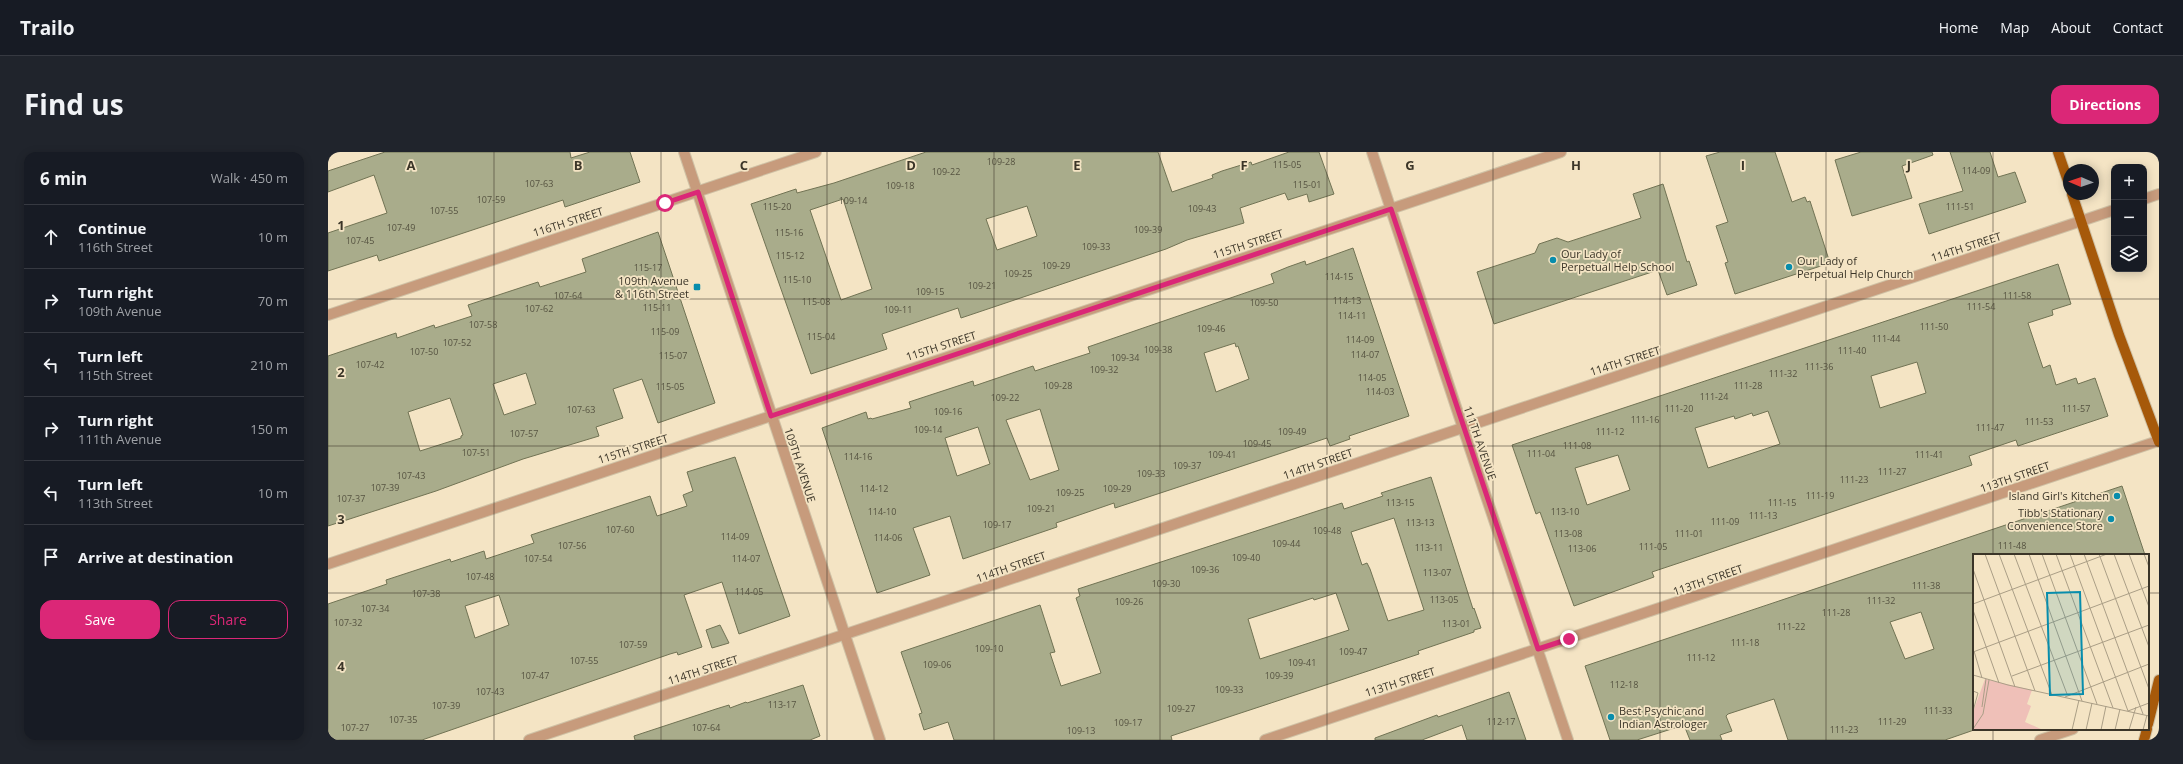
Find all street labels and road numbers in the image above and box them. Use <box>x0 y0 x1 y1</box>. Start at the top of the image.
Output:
street label: 116TH STREET <box>531 203 605 240</box>
street label: 115TH STREET <box>1211 225 1285 262</box>
street label: 114TH STREET <box>1929 228 2003 265</box>
street label: 115TH STREET <box>904 327 978 364</box>
street label: 114TH STREET <box>1588 342 1662 379</box>
street label: 111TH AVENUE <box>1461 404 1500 482</box>
street label: 109TH AVENUE <box>781 425 820 504</box>
street label: 115TH STREET <box>596 430 670 467</box>
street label: 114TH STREET <box>1281 445 1355 483</box>
street label: 113TH STREET <box>1978 458 2052 496</box>
street label: 114TH STREET <box>974 548 1048 586</box>
street label: 113TH STREET <box>1671 561 1745 599</box>
street label: 114TH STREET <box>666 651 740 688</box>
street label: 113TH STREET <box>1363 663 1437 700</box>

